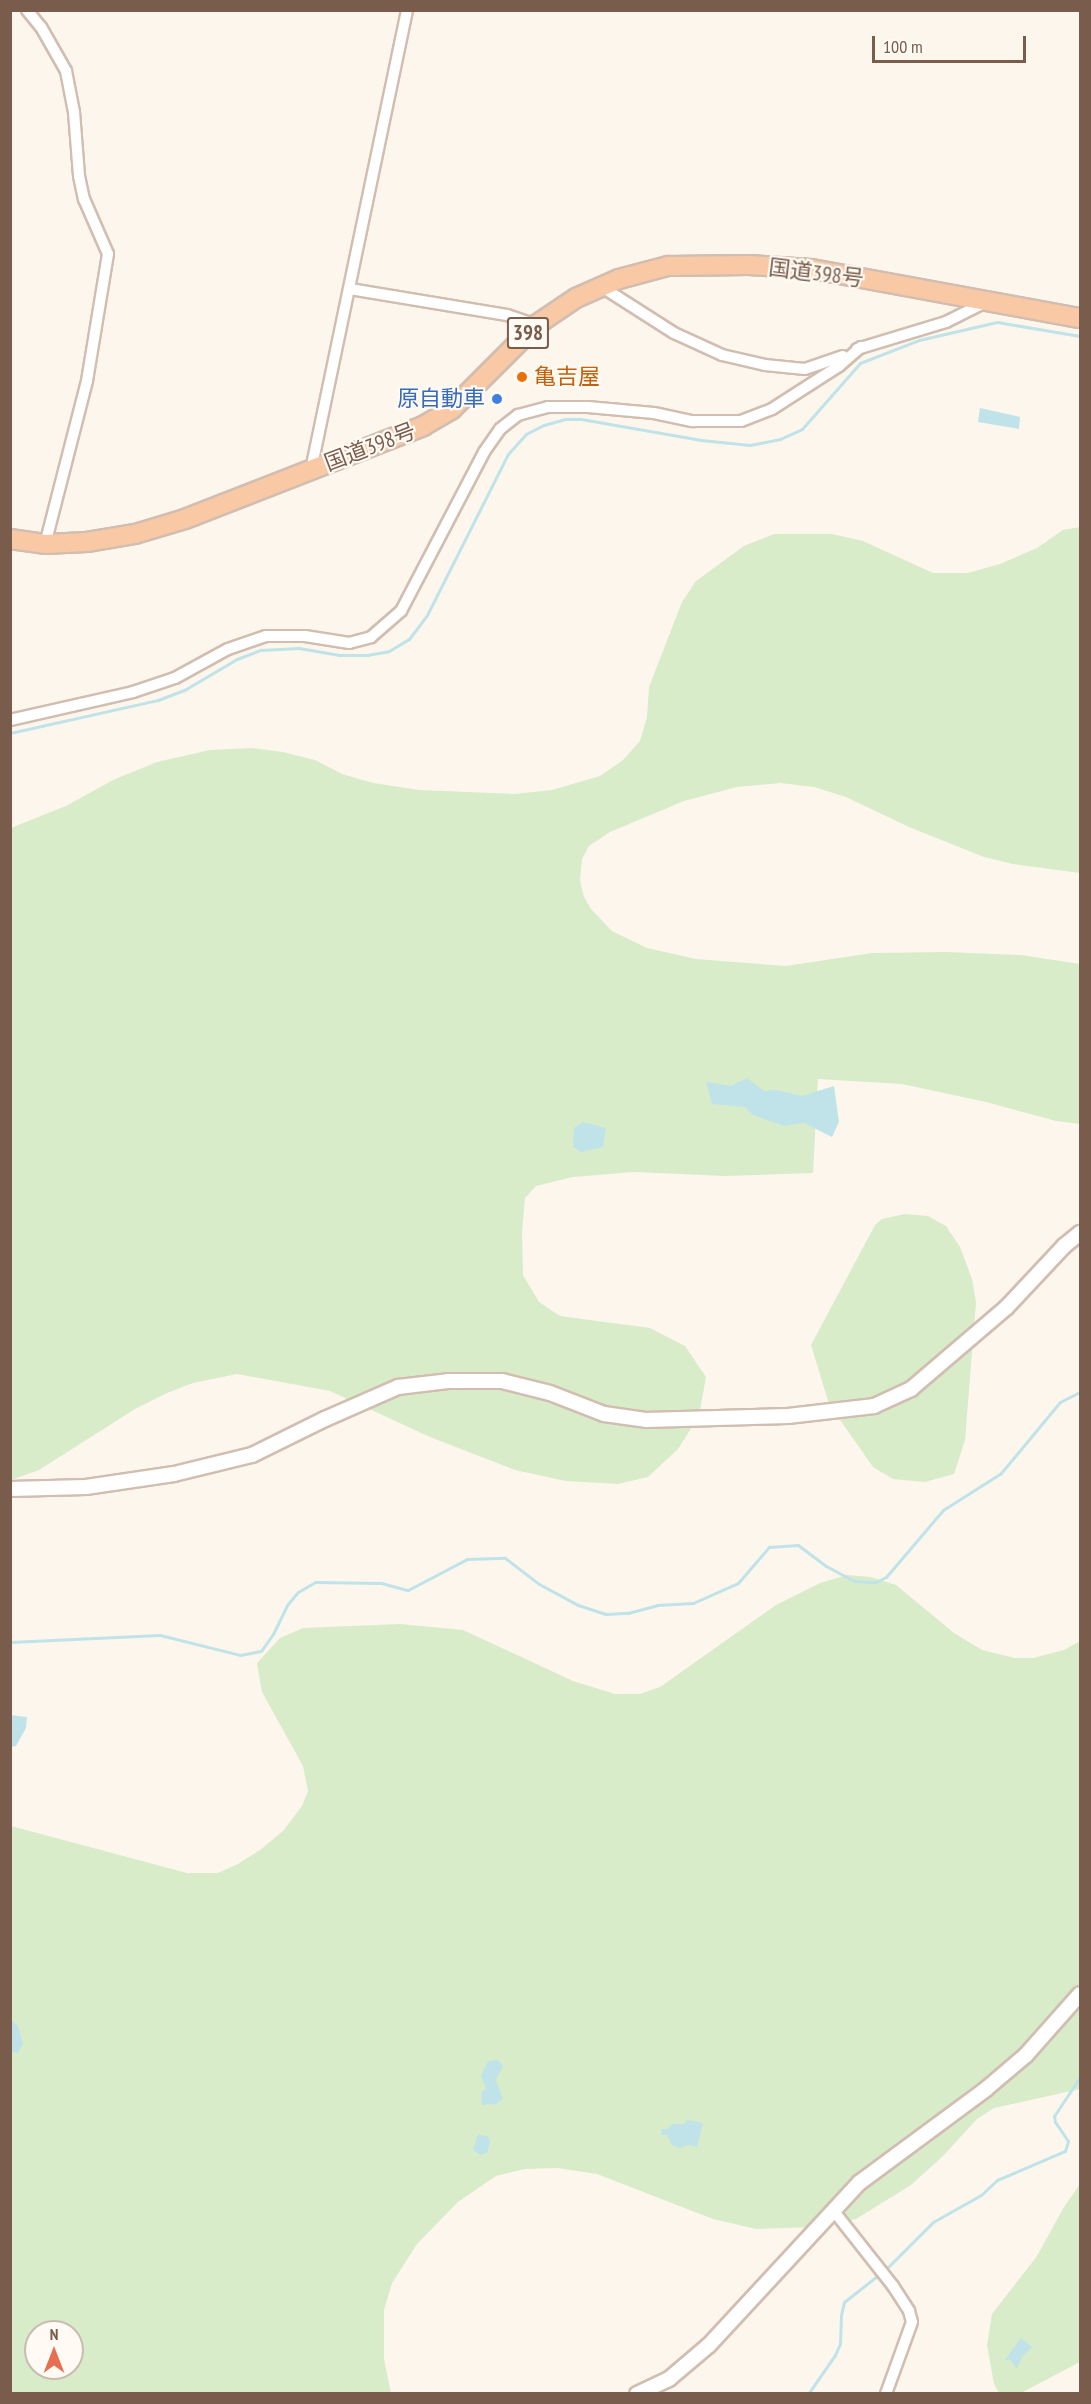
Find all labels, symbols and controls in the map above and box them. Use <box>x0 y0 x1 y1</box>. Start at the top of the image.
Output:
scale bar <box>875 24 1030 62</box>
text: 100 m <box>883 35 923 58</box>
street label: 国道398号 <box>767 254 865 292</box>
road number: 398 <box>506 315 550 351</box>
place label: 亀吉屋 <box>534 364 600 390</box>
marker: 亀吉屋 <box>515 370 529 384</box>
place label: 原自動車 <box>397 386 485 412</box>
marker: 原自動車 <box>490 392 504 406</box>
street label: 国道398号 <box>321 418 419 476</box>
north arrow <box>24 2320 84 2380</box>
text: N <box>50 2324 58 2344</box>

